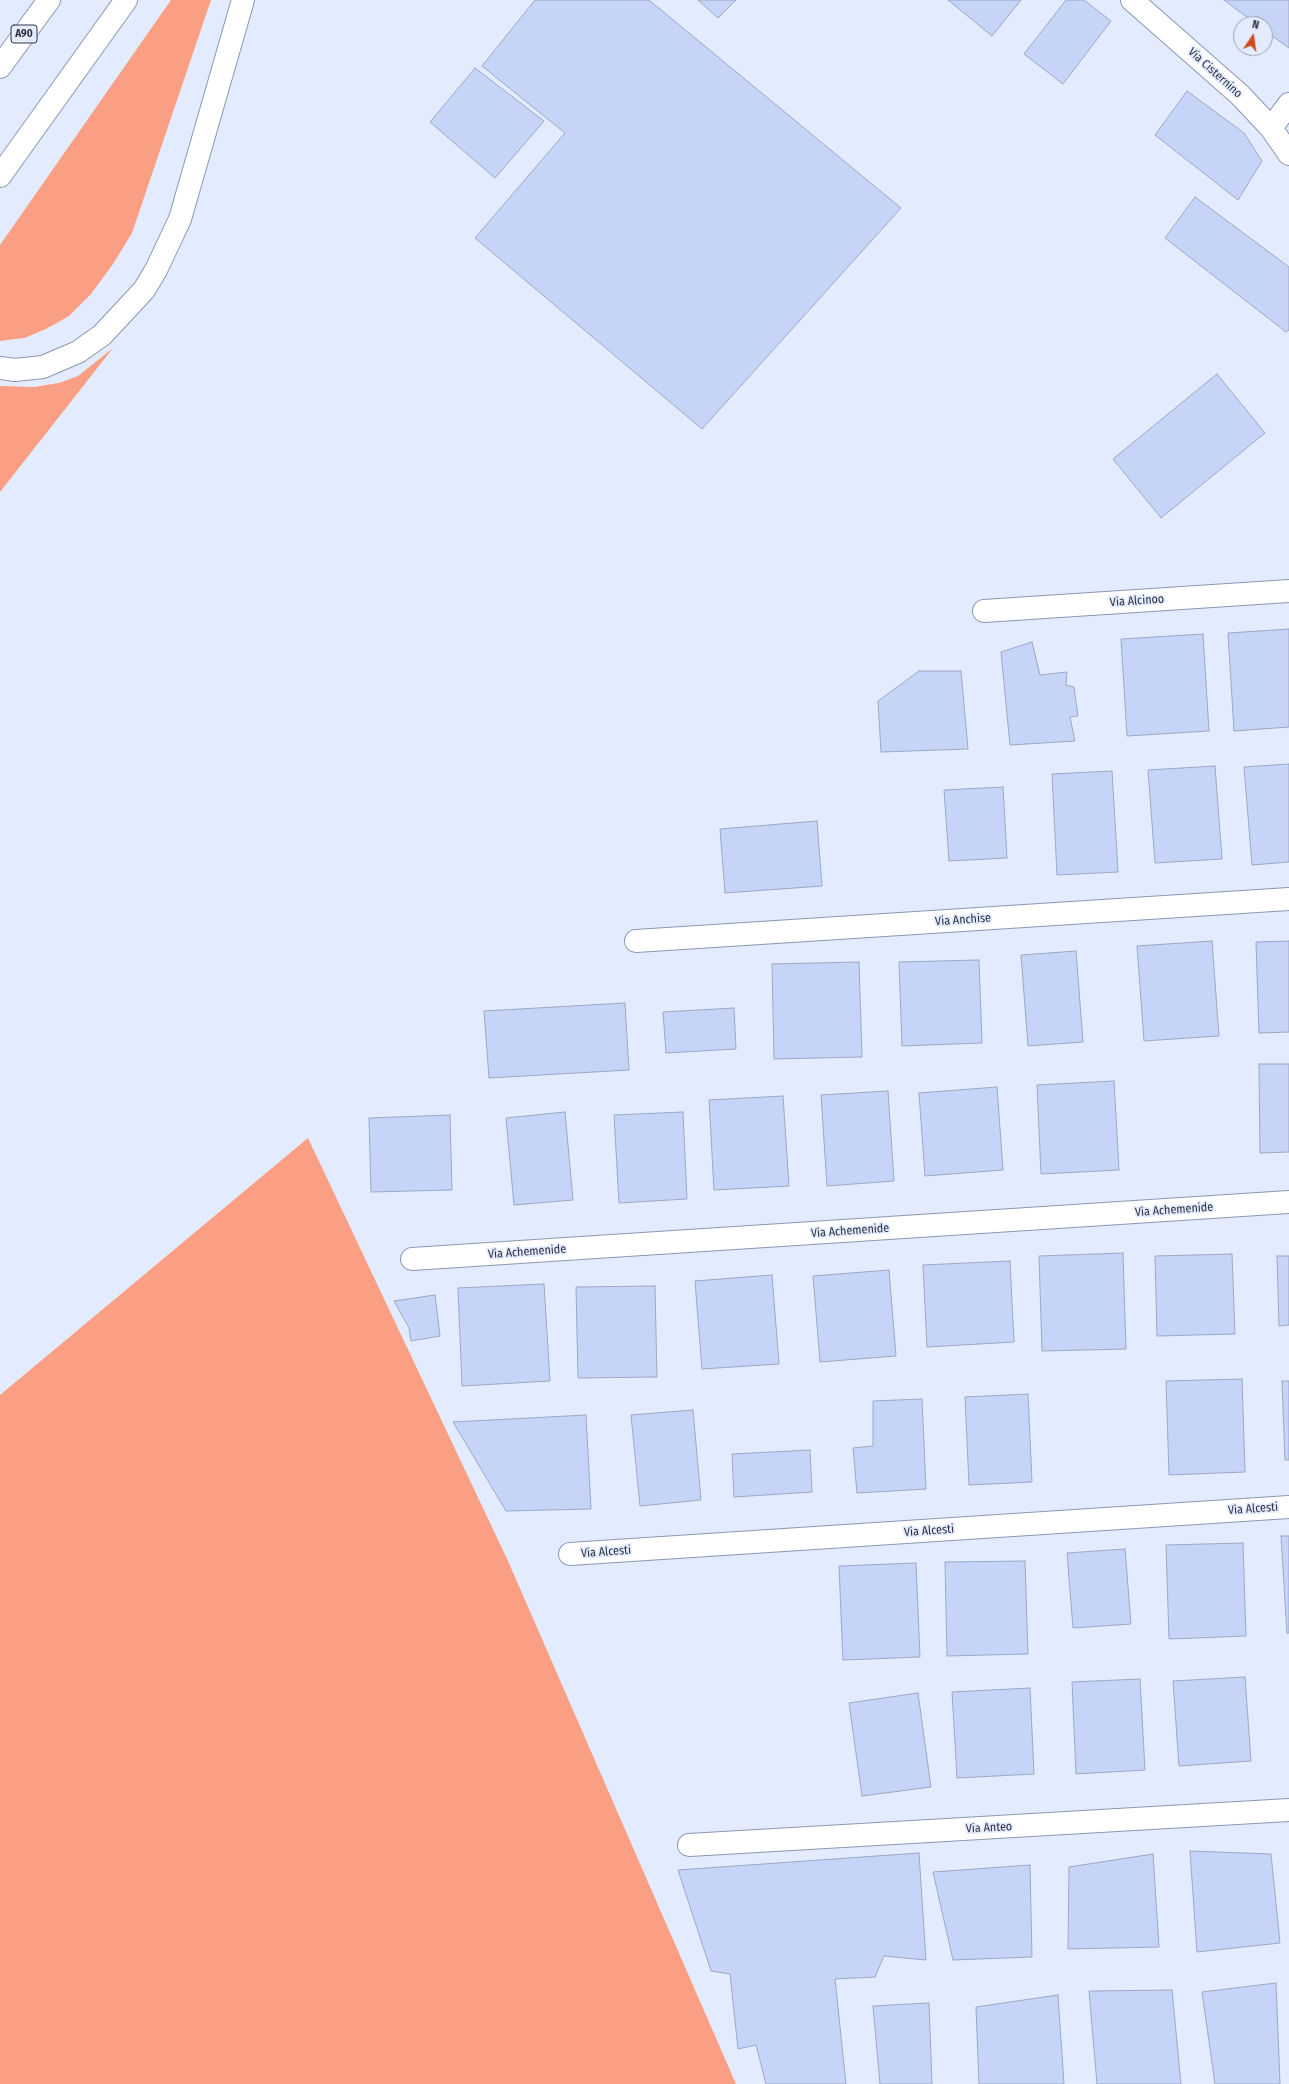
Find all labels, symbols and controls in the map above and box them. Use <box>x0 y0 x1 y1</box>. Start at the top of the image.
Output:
north arrow <box>1233 16 1273 56</box>
text: N <box>1251 18 1260 32</box>
road number: A90 <box>11 25 37 43</box>
street label: Via Cisternino <box>1185 45 1245 101</box>
street label: Via Alcinoo <box>1109 592 1165 610</box>
street label: Via Anchise <box>935 911 991 929</box>
street label: Via Achemenide <box>1134 1200 1214 1220</box>
street label: Via Achemenide <box>810 1221 890 1241</box>
street label: Via Achemenide <box>487 1242 567 1262</box>
street label: Via Alcesti <box>1227 1500 1279 1518</box>
street label: Via Alcesti <box>903 1522 955 1540</box>
street label: Via Alcesti <box>580 1543 632 1561</box>
street label: Via Anteo <box>965 1820 1013 1836</box>

